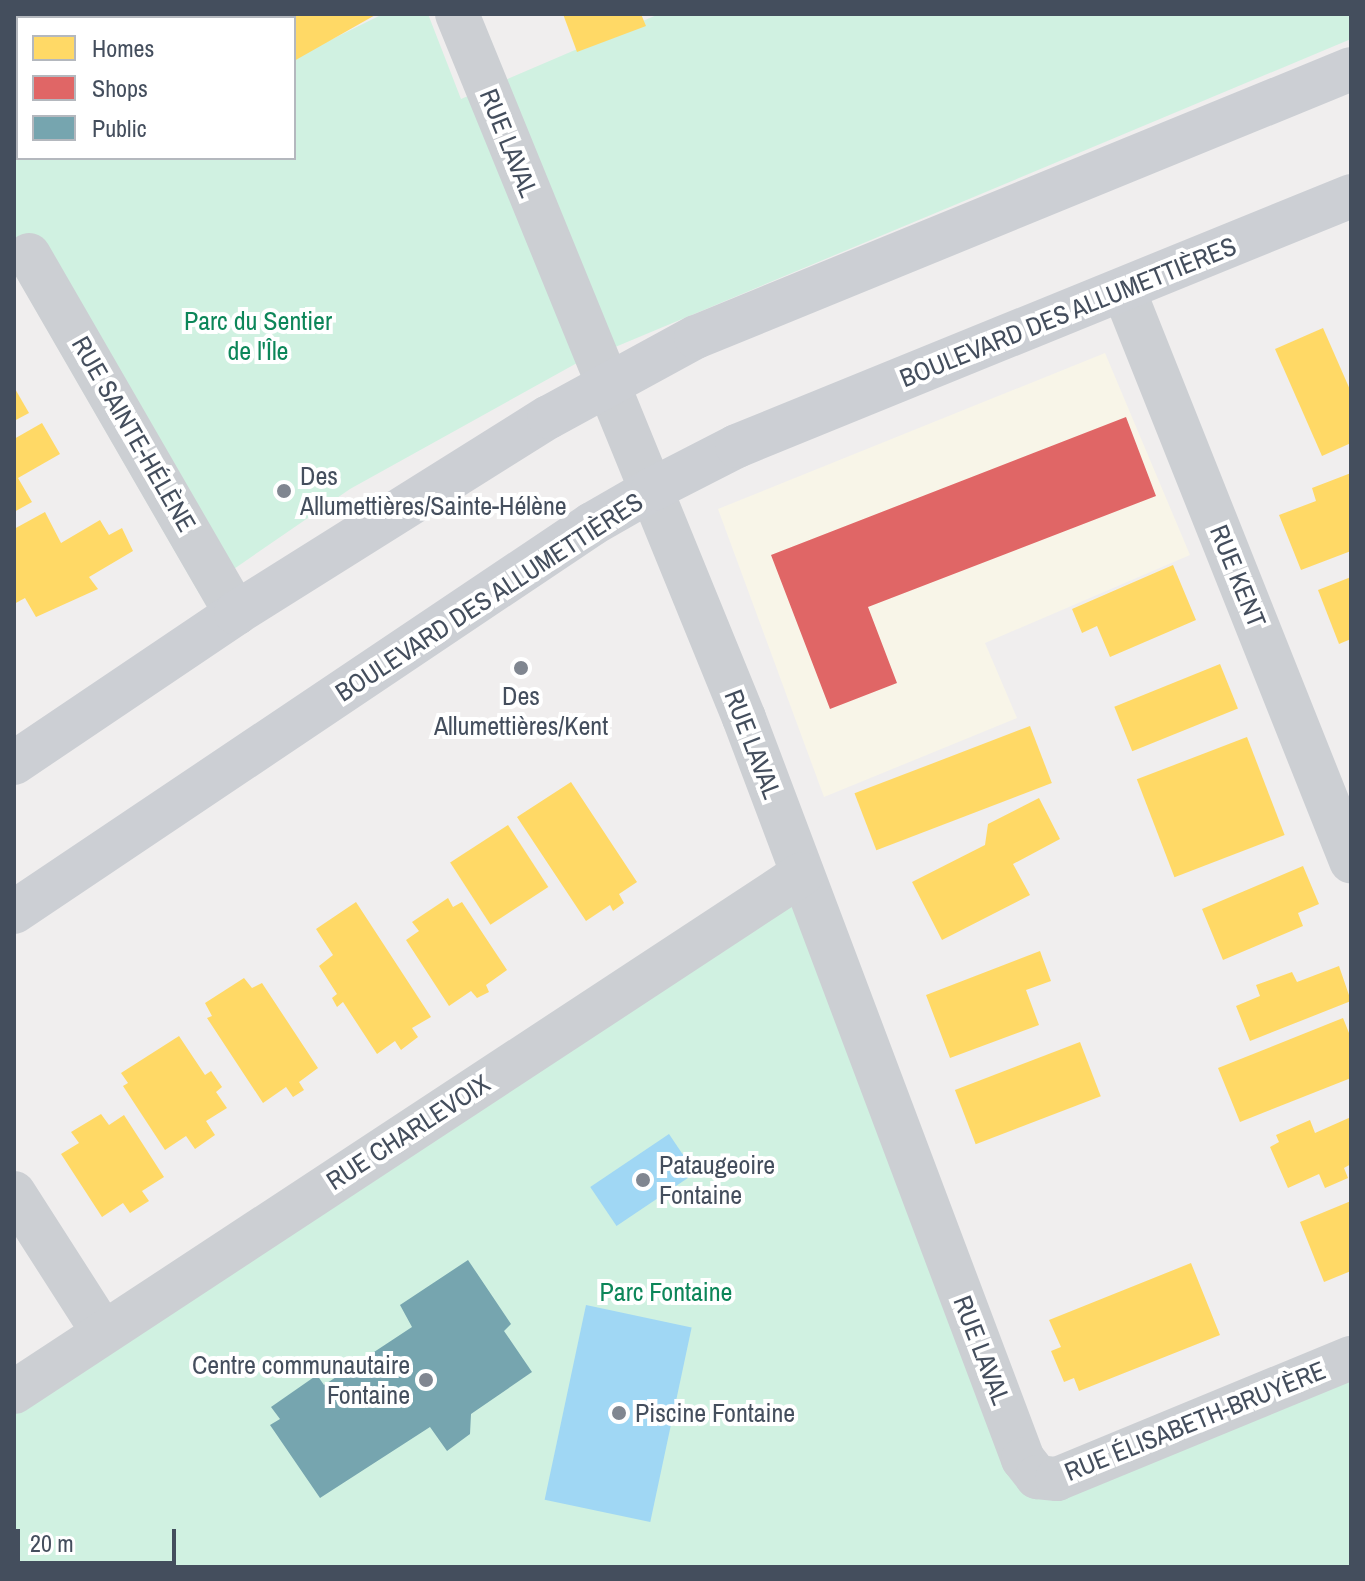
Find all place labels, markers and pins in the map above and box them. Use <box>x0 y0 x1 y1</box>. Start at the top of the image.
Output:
place label: Des Allumettières/Sainte-Hélène <box>300 460 567 522</box>
marker: Des Allumettières/Sainte-Hélène <box>275 482 293 500</box>
marker: Des Allumettières/Kent <box>512 659 530 677</box>
place label: Des Allumettières/Kent <box>434 680 608 742</box>
place label: Pataugeoire Fontaine <box>659 1149 775 1210</box>
marker: Pataugeoire Fontaine <box>634 1171 652 1189</box>
place label: Centre communautaire Fontaine <box>192 1349 410 1410</box>
marker: Centre communautaire Fontaine <box>417 1371 435 1389</box>
place label: Piscine Fontaine <box>635 1397 795 1429</box>
marker: Piscine Fontaine <box>610 1404 628 1422</box>

